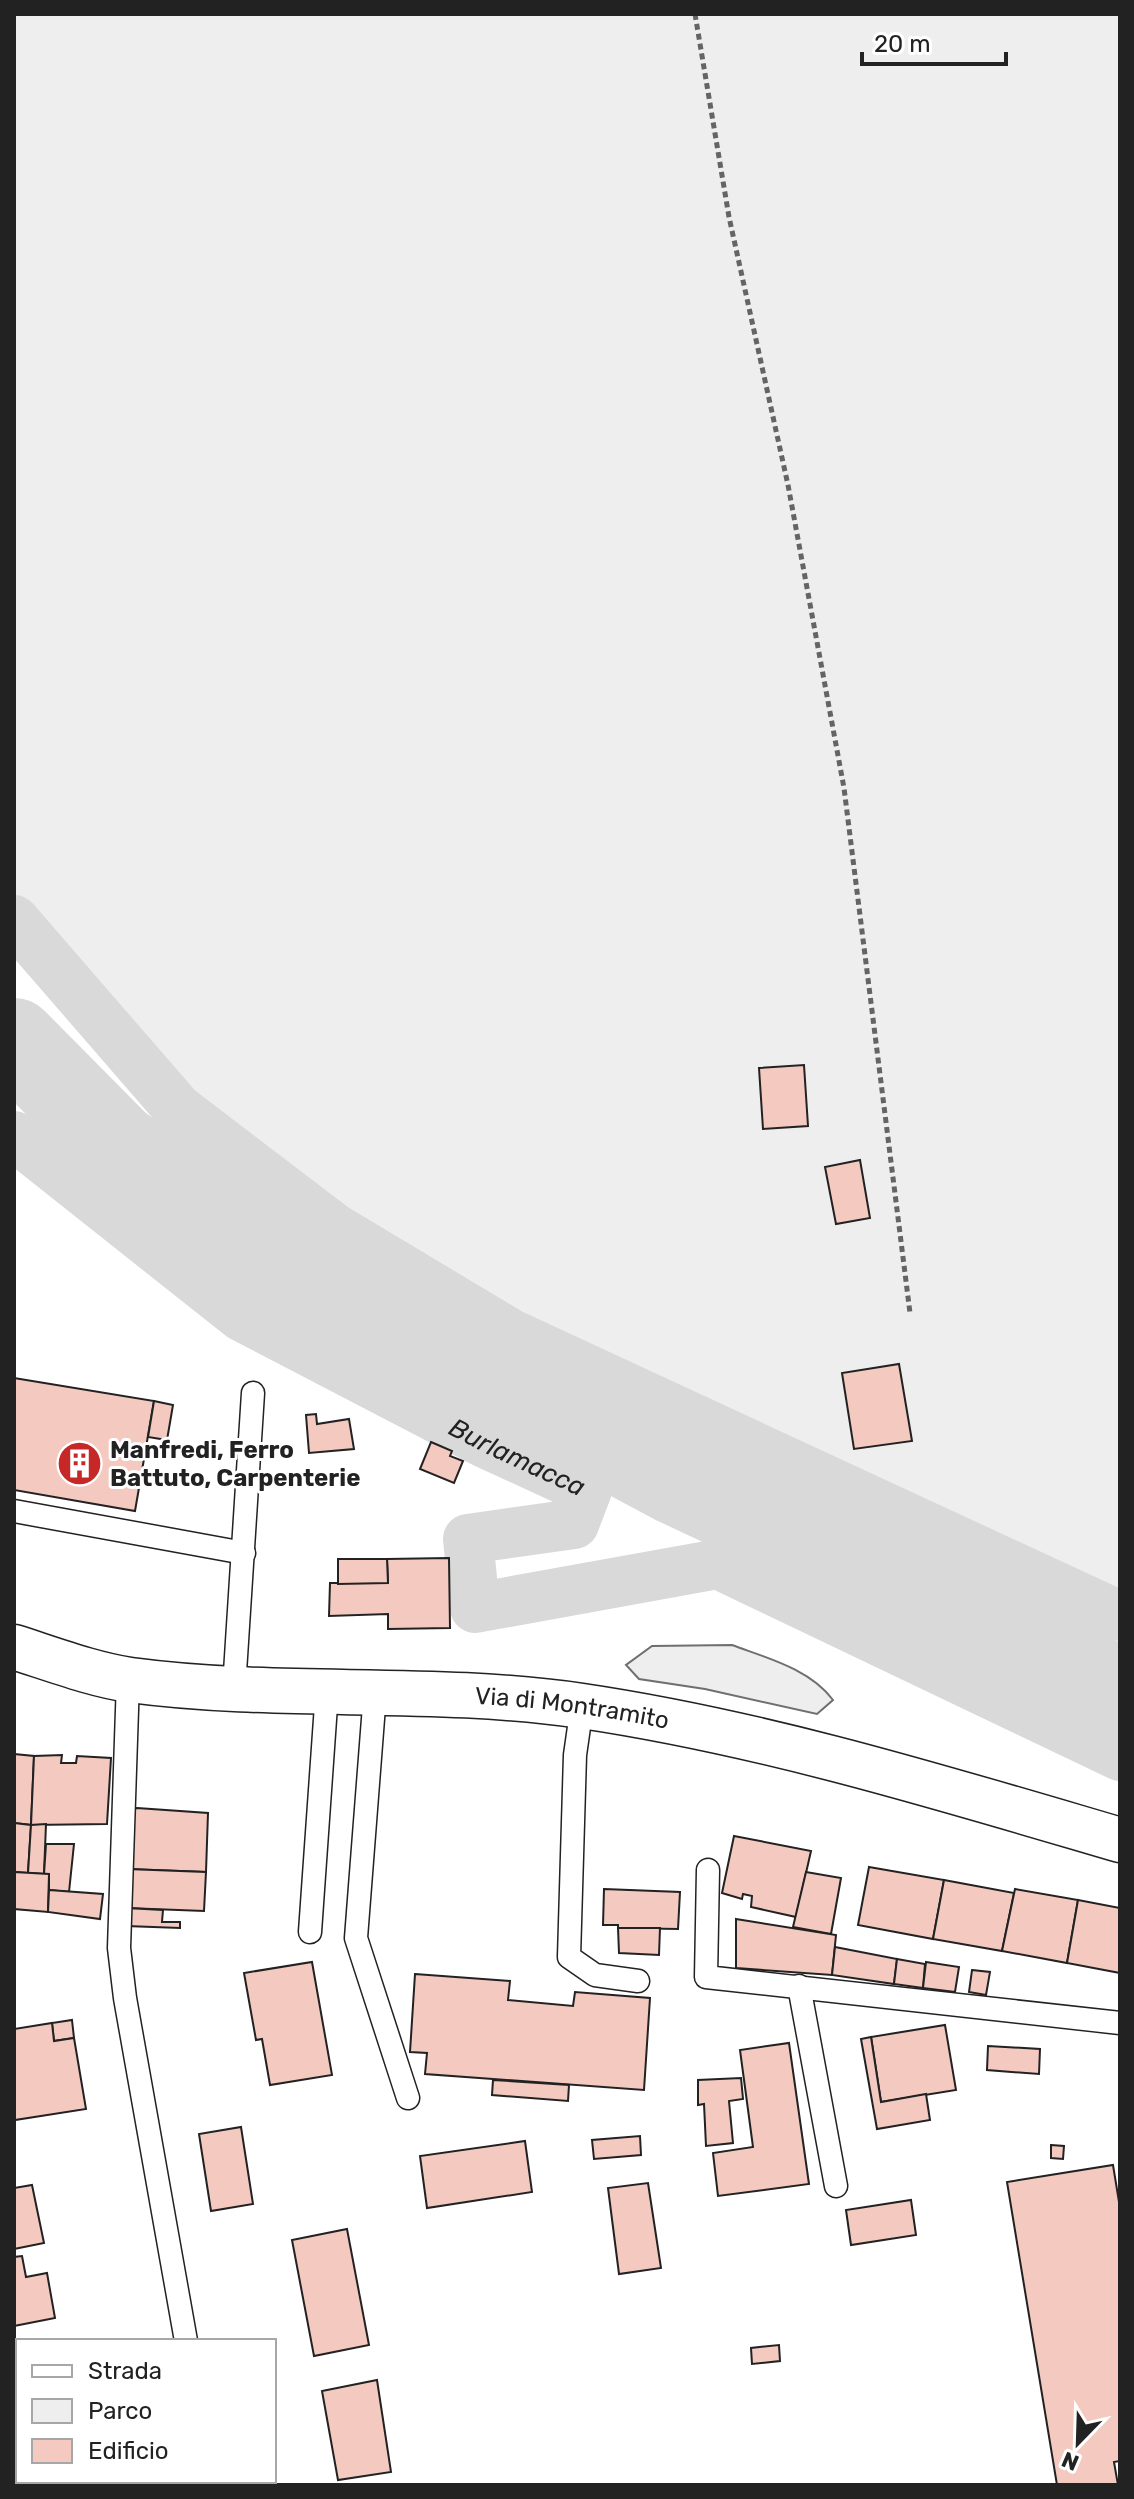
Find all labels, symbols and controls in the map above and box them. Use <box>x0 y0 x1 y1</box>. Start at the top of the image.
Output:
scale bar <box>862 16 1006 66</box>
text: 20 m <box>874 30 931 58</box>
water label: Burlamacca <box>444 1412 590 1503</box>
place label: Manfredi, Ferro Battuto, Carpenterie <box>110 1436 360 1492</box>
building icon: Manfredi, Ferro Battuto, Carpenterie <box>55 1440 103 1488</box>
street label: Via di Montramito <box>474 1682 671 1735</box>
legend <box>16 2339 276 2483</box>
text: Strada <box>88 2357 162 2385</box>
text: Parco <box>88 2397 152 2425</box>
north arrow <box>1038 2403 1118 2483</box>
text: Edificio <box>88 2437 169 2465</box>
text: N <box>1058 2445 1083 2476</box>

